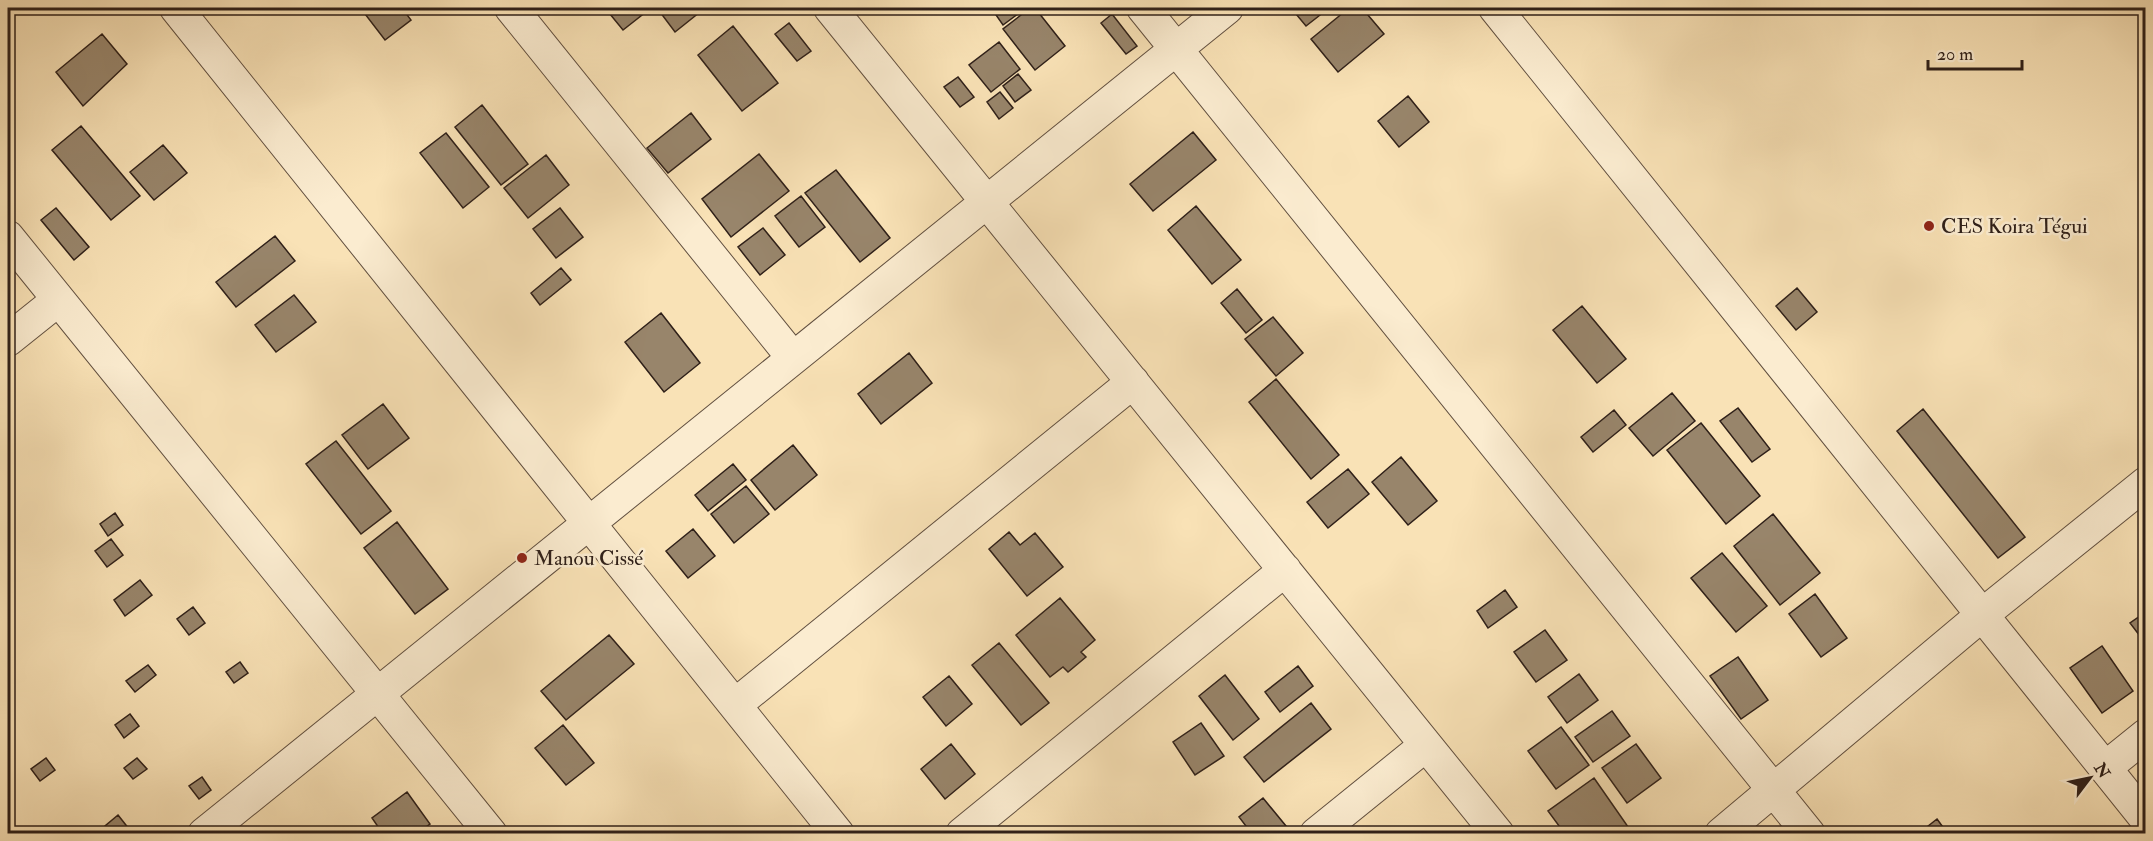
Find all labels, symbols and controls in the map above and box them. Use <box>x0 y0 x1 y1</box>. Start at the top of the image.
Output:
scale bar <box>1928 33 2022 71</box>
text: 20 m <box>1937 43 1973 66</box>
place label: CES Koira Tégui <box>1941 213 2088 240</box>
marker: CES Koira Tégui <box>1922 219 1936 233</box>
place label: Manou Cissé <box>534 545 643 572</box>
marker: Manou Cissé <box>515 551 529 565</box>
north arrow <box>2060 748 2120 808</box>
text: N <box>2089 758 2115 783</box>

